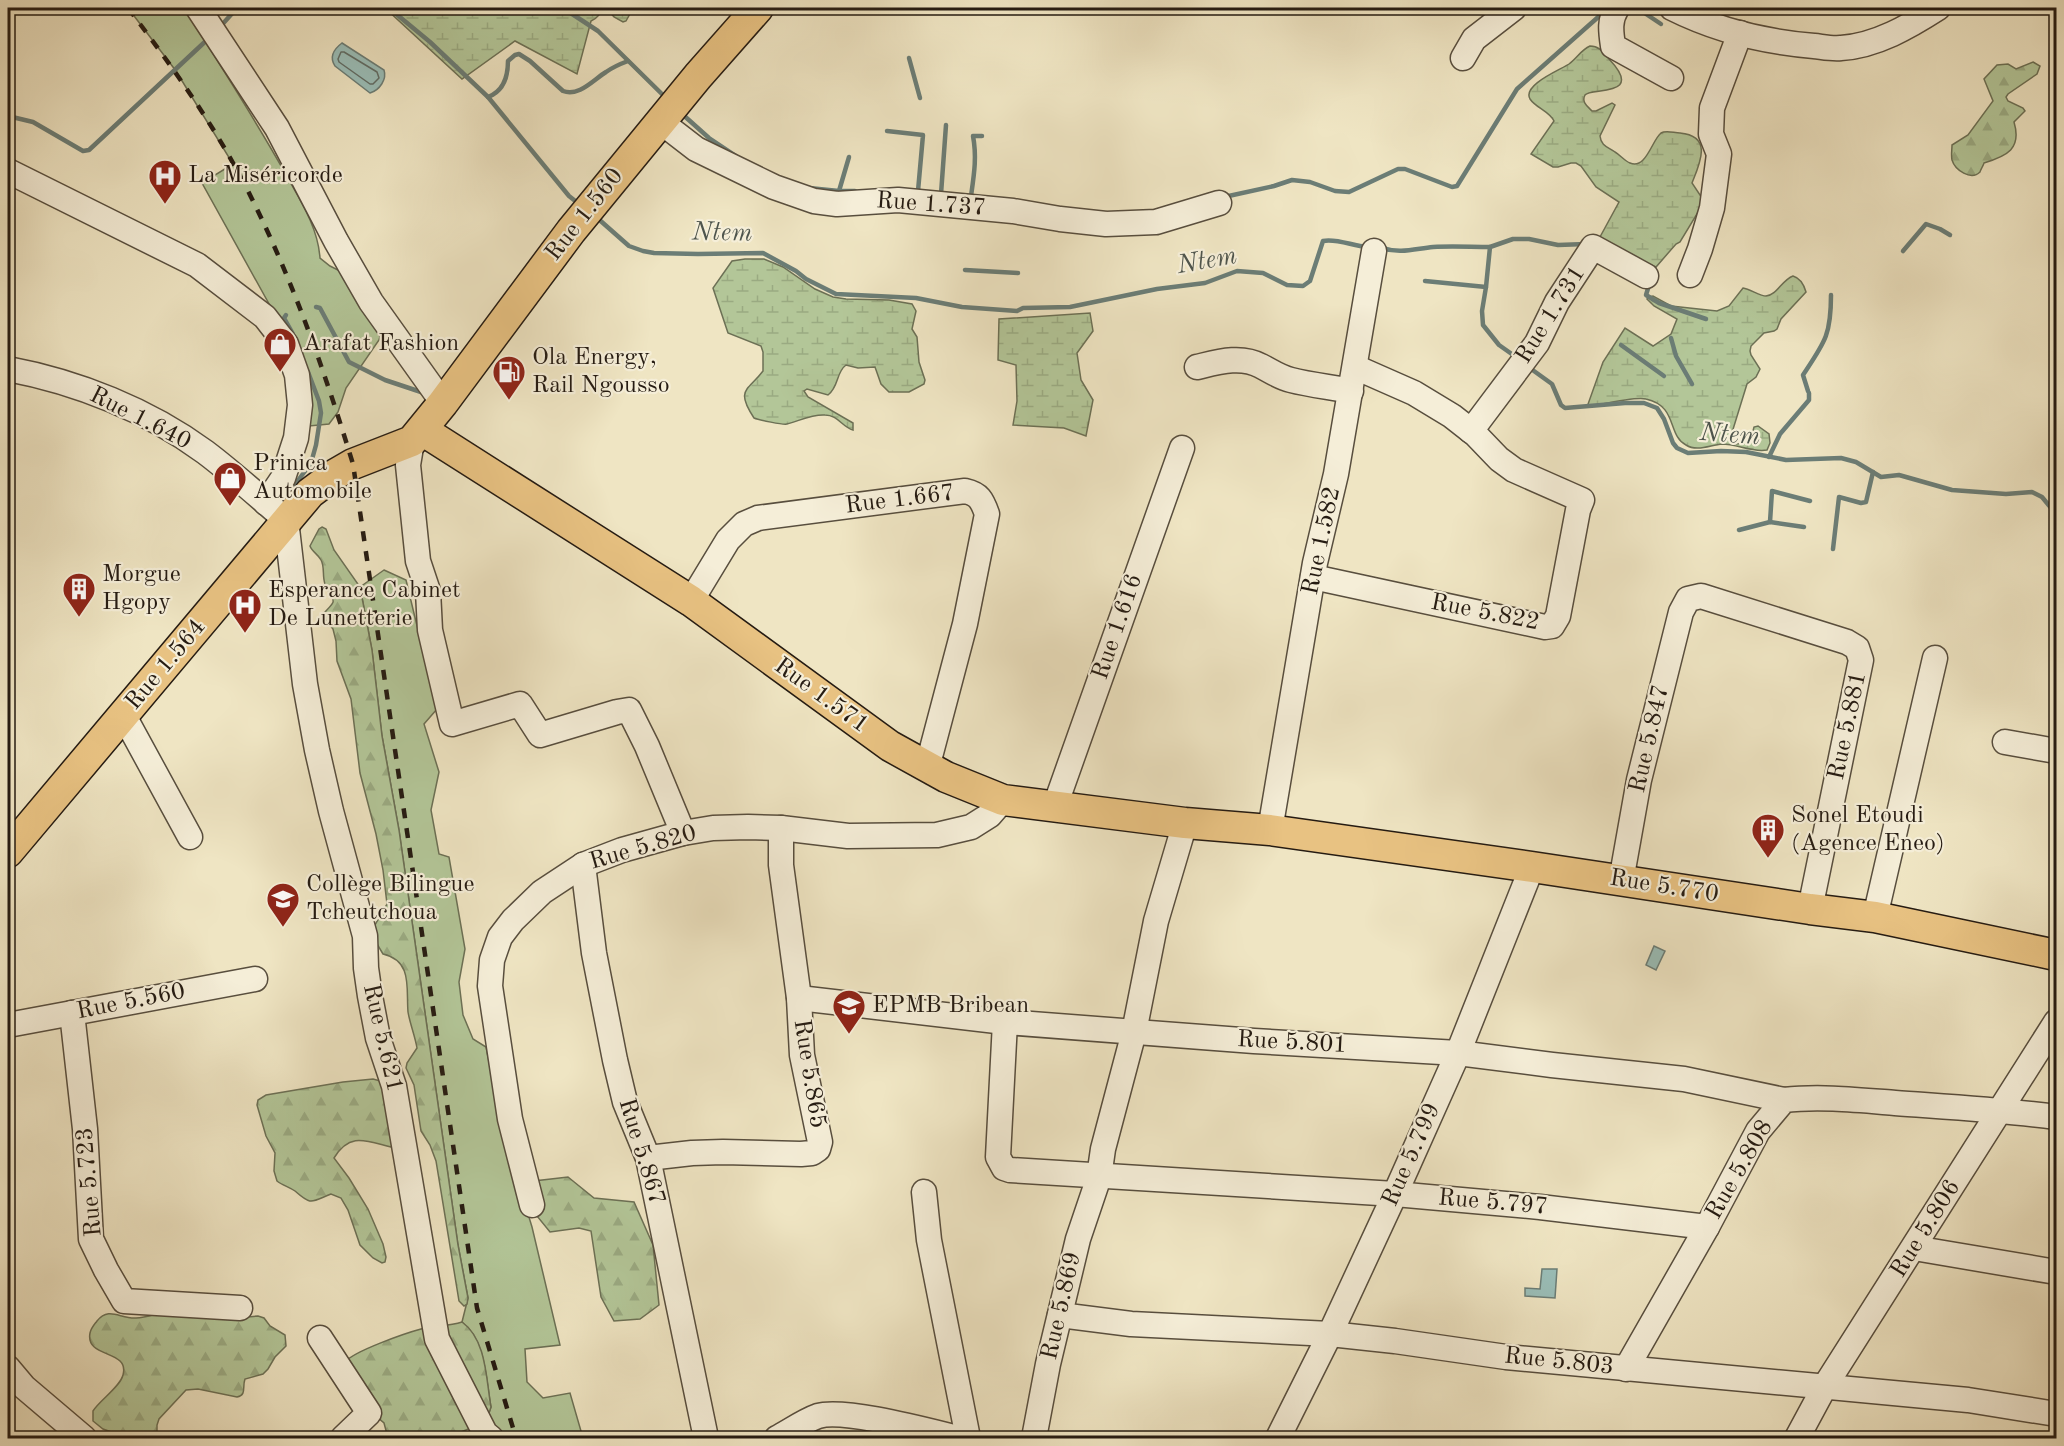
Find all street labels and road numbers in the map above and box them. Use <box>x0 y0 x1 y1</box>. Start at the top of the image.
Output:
street label: Rue 1.560 <box>542 164 628 266</box>
street label: Rue 1.737 <box>875 189 987 221</box>
street label: Rue 1.731 <box>1512 262 1590 368</box>
street label: Rue 1.640 <box>85 383 195 455</box>
street label: Rue 1.667 <box>844 481 956 519</box>
street label: Rue 1.582 <box>1299 485 1345 597</box>
street label: Rue 1.616 <box>1089 571 1147 683</box>
street label: Rue 5.822 <box>1429 591 1541 635</box>
street label: Rue 1.564 <box>121 615 211 715</box>
street label: Rue 1.571 <box>769 654 873 738</box>
street label: Rue 5.881 <box>1825 670 1871 782</box>
street label: Rue 5.847 <box>1626 683 1674 795</box>
street label: Rue 5.820 <box>587 821 699 875</box>
street label: Rue 5.770 <box>1608 867 1720 907</box>
street label: Rue 5.560 <box>75 980 187 1024</box>
street label: Rue 5.621 <box>358 982 406 1094</box>
street label: Rue 5.865 <box>789 1018 829 1130</box>
street label: Rue 5.801 <box>1236 1028 1348 1058</box>
street label: Rue 5.867 <box>613 1096 669 1208</box>
street label: Rue 5.799 <box>1379 1100 1445 1210</box>
street label: Rue 5.808 <box>1702 1116 1778 1224</box>
street label: Rue 5.723 <box>73 1126 107 1238</box>
street label: Rue 5.806 <box>1887 1176 1965 1282</box>
street label: Rue 5.797 <box>1437 1186 1549 1220</box>
street label: Rue 5.869 <box>1038 1250 1086 1362</box>
street label: Rue 5.803 <box>1503 1344 1615 1380</box>

